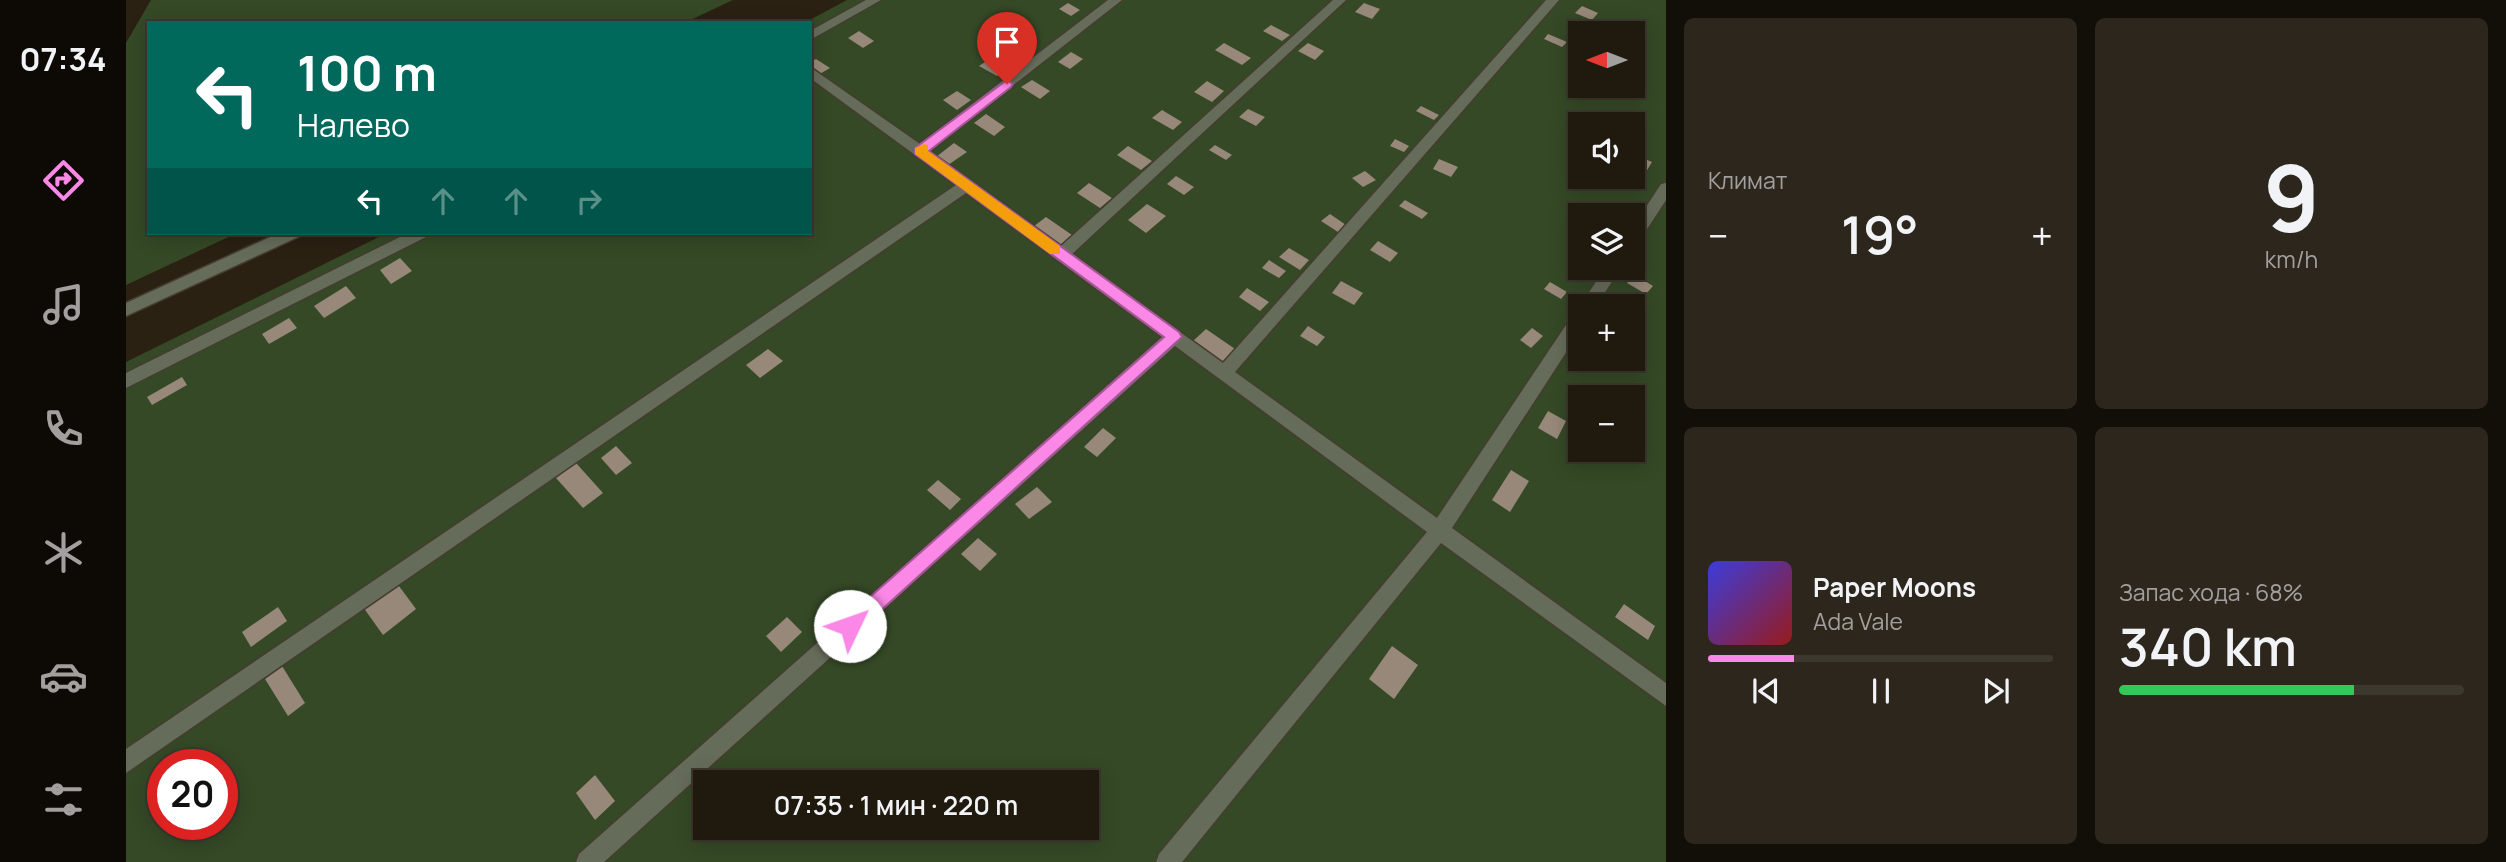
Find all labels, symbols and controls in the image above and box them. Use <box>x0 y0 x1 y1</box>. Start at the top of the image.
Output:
pin <box>977 12.0 1037 84</box>
north arrow <box>1568 21 1645 98</box>
map controls <box>1568 21 1645 462</box>
icon: arrive <box>988 23 1026 61</box>
text: 07:34 <box>19 37 107 81</box>
text: 100 m <box>297 39 437 106</box>
icon: left <box>182 49 273 140</box>
text: Налево <box>297 103 410 147</box>
button: sound <box>1568 112 1645 189</box>
text: 9 <box>2263 135 2320 259</box>
icon: directions <box>39 156 88 205</box>
text: Климат <box>1708 164 1787 196</box>
icon: left <box>351 182 389 220</box>
icon: ahead <box>424 182 462 220</box>
icon: ahead <box>497 182 535 220</box>
icon: right <box>570 182 608 220</box>
text: 19° <box>1841 199 1919 270</box>
button: layers <box>1568 203 1645 280</box>
text: − <box>1708 209 1729 261</box>
text: + <box>2031 209 2053 261</box>
text: km/h <box>2265 243 2318 275</box>
icon: music <box>39 280 88 329</box>
button: + <box>1568 294 1645 371</box>
button: − <box>1568 385 1645 462</box>
icon: phone <box>39 404 88 453</box>
icon: climate <box>39 528 88 577</box>
text: Paper Moons <box>1813 569 1976 605</box>
text: Запас хода · 68% <box>2119 576 2303 608</box>
position arrow <box>813 589 887 663</box>
text: Ada Vale <box>1813 605 1903 637</box>
text: 340 km <box>2119 611 2297 682</box>
icon: car <box>39 652 88 701</box>
icon: previous <box>1747 672 1785 710</box>
icon: pause <box>1862 672 1900 710</box>
icon: next <box>1977 672 2015 710</box>
speed limit sign: 20 <box>147 749 238 840</box>
icon: filters <box>39 775 88 824</box>
text: 07:35 · 1 мин · 220 m <box>774 787 1018 823</box>

